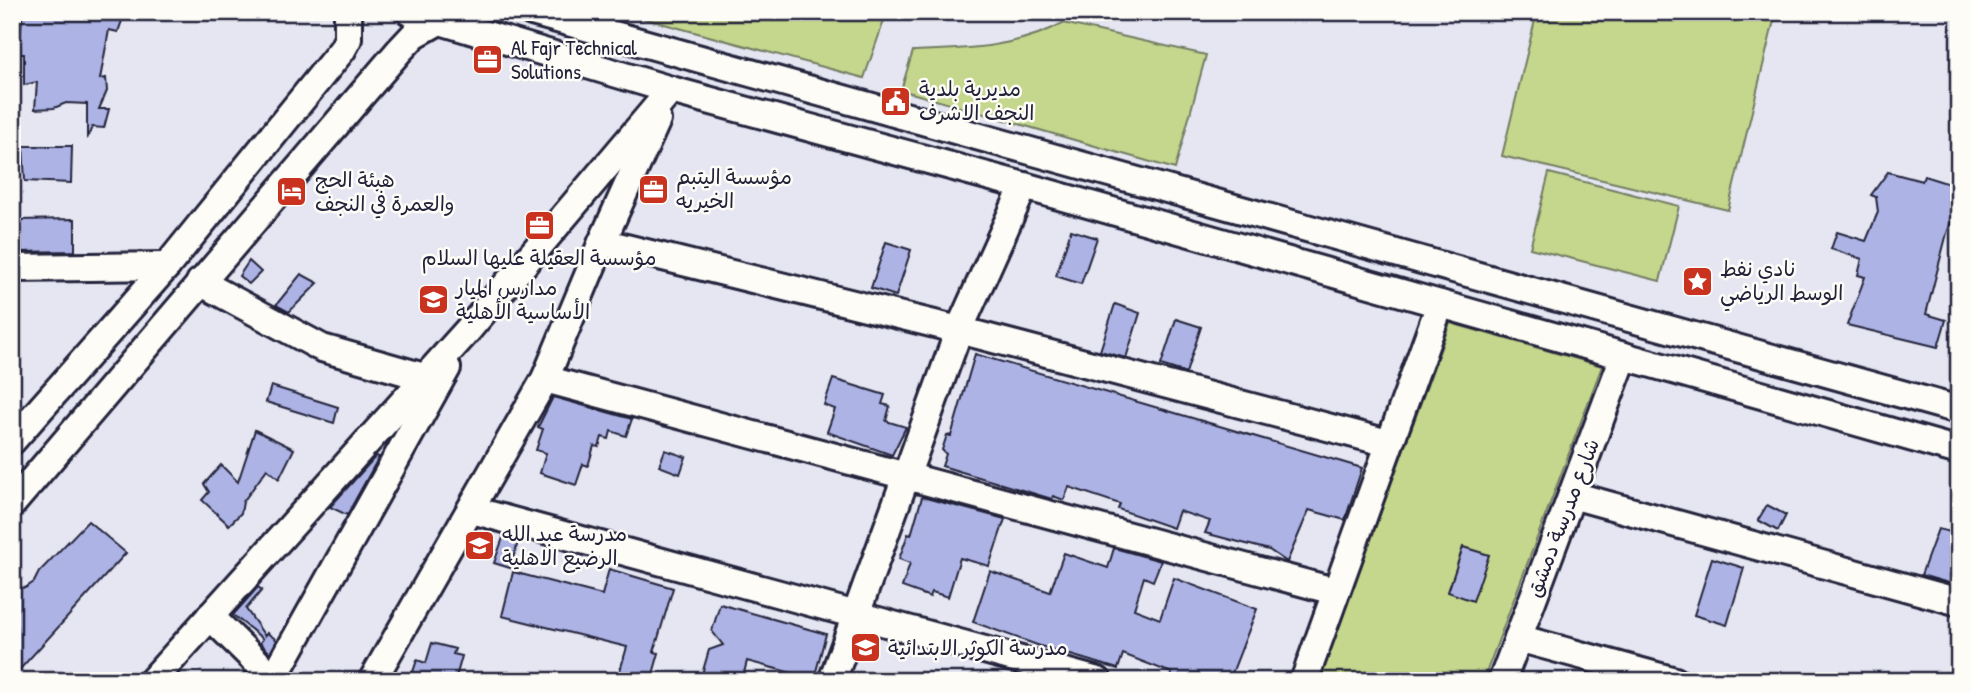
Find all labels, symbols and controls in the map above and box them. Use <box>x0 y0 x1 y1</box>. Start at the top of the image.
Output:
place label: Al Fajr Technical Solutions <box>511 33 637 86</box>
office icon: Al Fajr Technical Solutions <box>471 43 505 77</box>
place label: مديرية بلدية النجف الاشرف <box>919 74 1035 127</box>
public building icon: مديرية بلدية النجف الاشرف <box>879 84 913 118</box>
place label: مؤسسة اليتبم الخيريه <box>676 162 792 215</box>
place label: هيئة الحج والعمرة في النجف <box>315 165 455 219</box>
office icon: مؤسسة اليتبم الخيريه <box>636 172 670 206</box>
hotel icon: هيئة الحج والعمرة في النجف <box>275 175 309 209</box>
office icon: مؤسسة العقيلة عليها السلام <box>522 209 556 243</box>
place label: مؤسسة العقيلة عليها السلام <box>422 243 656 274</box>
place label: نادي نفط الوسط الرياضي <box>1720 254 1843 312</box>
place icon: نادي نفط الوسط الرياضي <box>1680 264 1714 298</box>
place label: مدارس الميار الأساسية الأهلية <box>454 273 590 326</box>
school or university icon: مدارس الميار الأساسية الأهلية <box>416 283 450 317</box>
street label: شارع مدرسة دمشق <box>1519 434 1607 602</box>
place label: مدرسة عبد الله الرضيع الاهلية <box>502 519 627 573</box>
school or university icon: مدرسة عبد الله الرضيع الاهلية <box>462 529 496 563</box>
school or university icon: مدرسة الكوثر الابتدائية <box>848 631 882 665</box>
place label: مدرسة الكوثر الابتدائية <box>888 633 1068 662</box>

